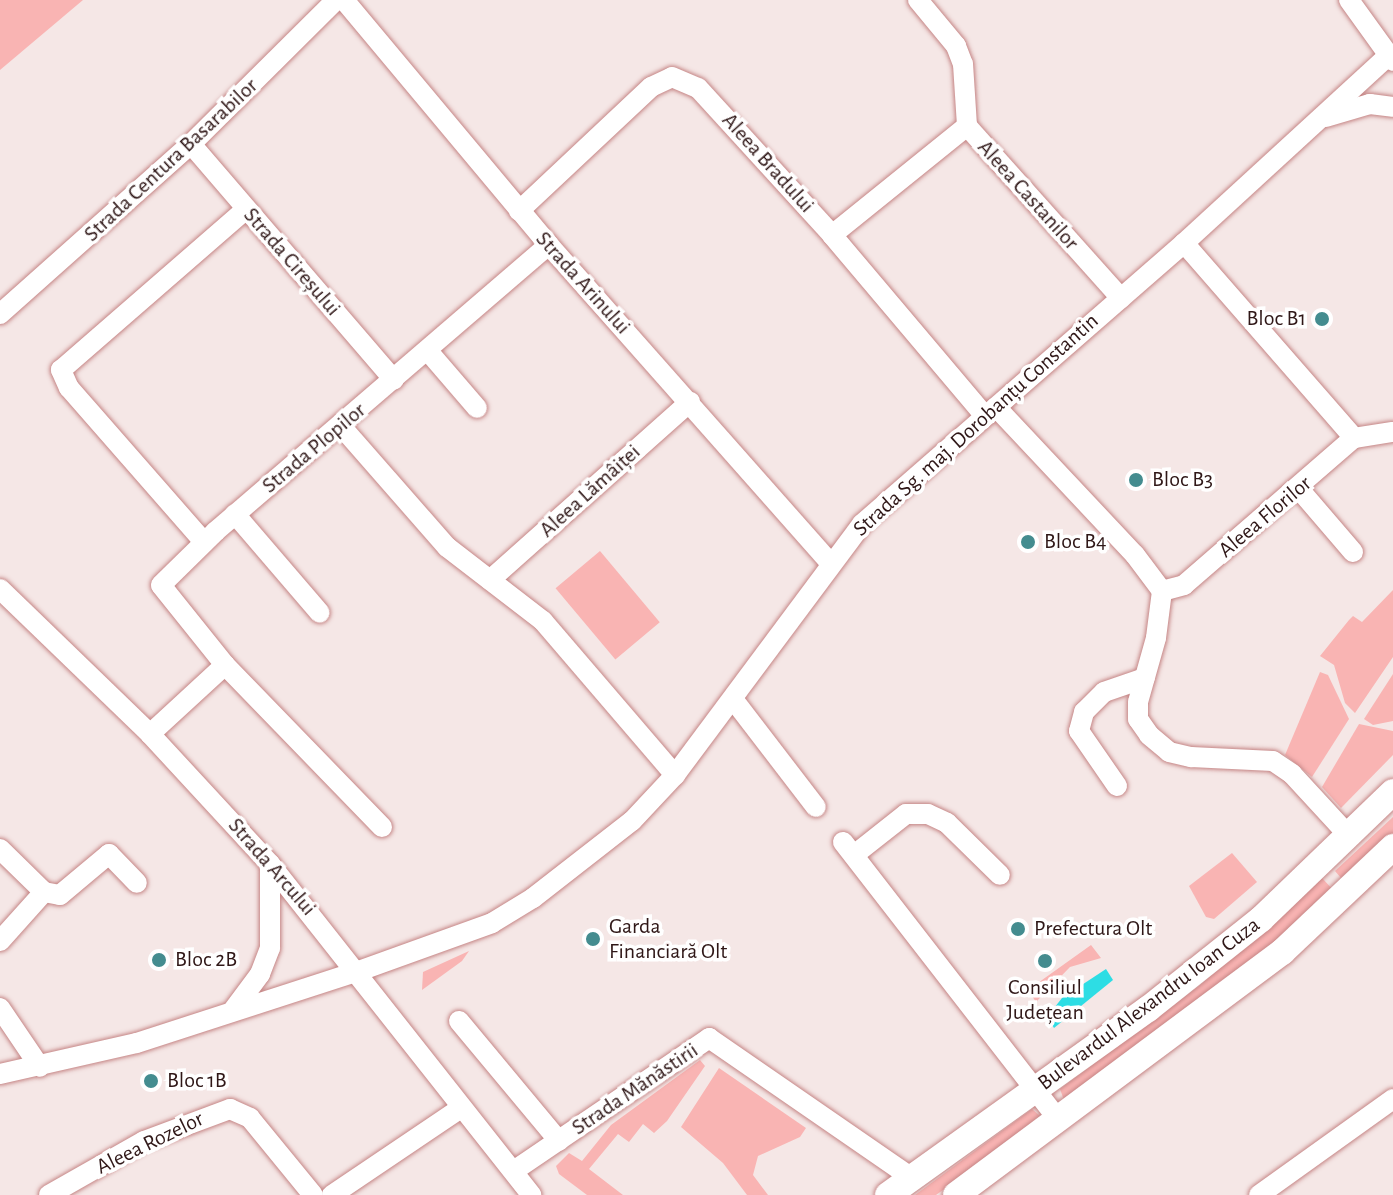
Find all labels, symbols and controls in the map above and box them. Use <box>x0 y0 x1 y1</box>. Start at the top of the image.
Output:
street label: Strada Centura Basarabilor <box>79 73 263 247</box>
street label: Aleea Bradului <box>716 108 820 218</box>
street label: Aleea Castanilor <box>972 135 1084 255</box>
street label: Strada Cireșului <box>238 202 346 322</box>
street label: Strada Arinului <box>530 226 636 340</box>
place label: Bloc B1 <box>1246 306 1306 332</box>
street label: Strada Sg. maj. Dorobanțu Constantin <box>848 308 1104 542</box>
marker: Bloc B1 <box>1313 310 1331 328</box>
street label: Strada Plopilor <box>257 397 371 499</box>
street label: Aleea Lămâiței <box>534 439 646 543</box>
place label: Bloc B3 <box>1152 467 1213 493</box>
street label: Aleea Florilor <box>1213 470 1317 564</box>
marker: Bloc B3 <box>1127 471 1145 489</box>
place label: Bloc B4 <box>1044 529 1107 555</box>
marker: Bloc B4 <box>1019 533 1037 551</box>
street label: Strada Arcului <box>222 813 322 921</box>
street label: Bulevardul Alexandru Ioan Cuza <box>1033 912 1265 1096</box>
place label: Garda Financiară Olt <box>609 913 727 964</box>
place label: Prefectura Olt <box>1034 916 1152 942</box>
marker: Prefectura Olt <box>1009 920 1027 938</box>
marker: Garda Financiară Olt <box>584 930 602 948</box>
place label: Bloc 2B <box>175 947 237 973</box>
marker: Bloc 2B <box>150 951 168 969</box>
marker: Consiliul Județean <box>1036 952 1054 970</box>
place label: Consiliul Județean <box>1006 974 1084 1026</box>
street label: Strada Mănăstirii <box>567 1037 703 1141</box>
place label: Bloc 1B <box>167 1068 227 1094</box>
marker: Bloc 1B <box>142 1072 160 1090</box>
street label: Aleea Rozelor <box>92 1106 208 1180</box>

